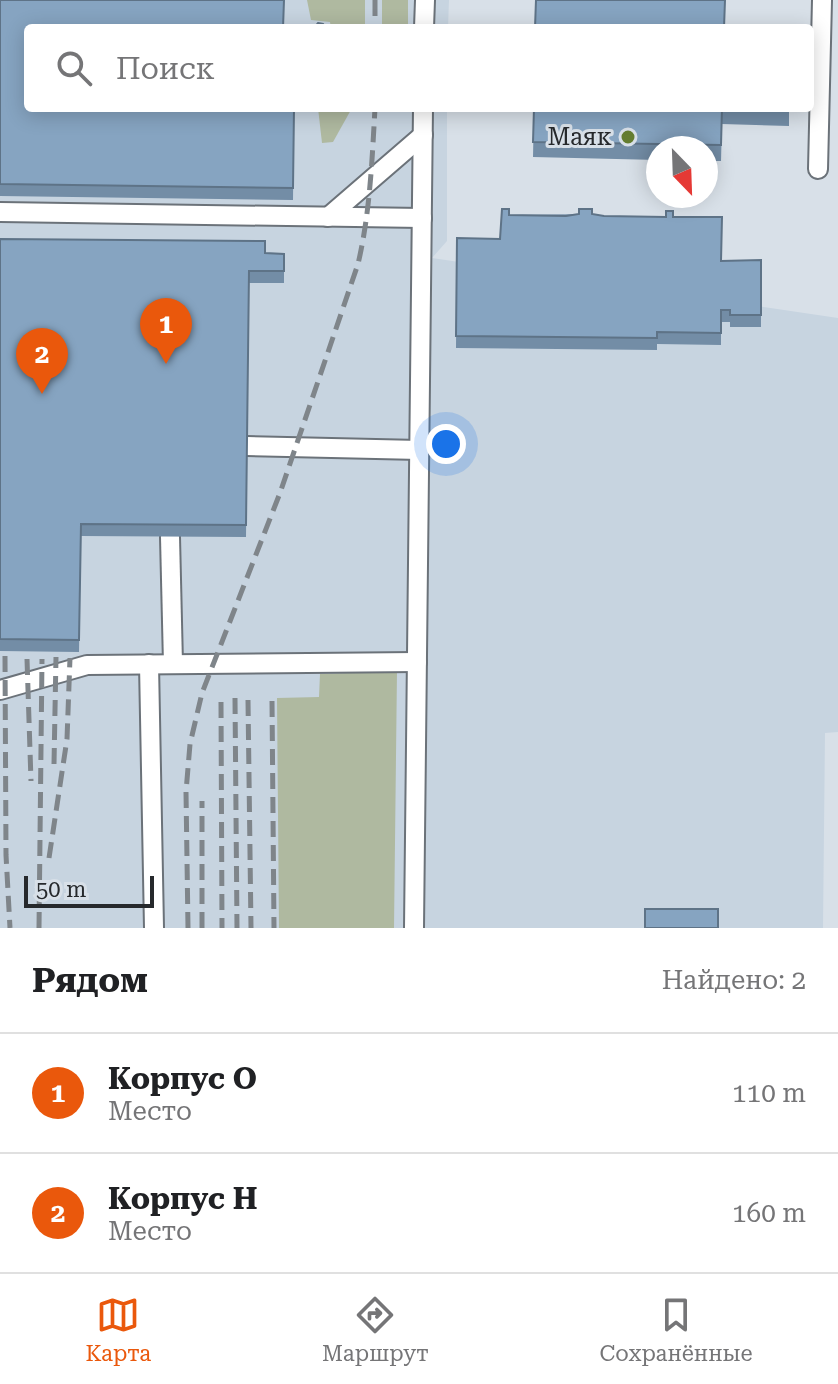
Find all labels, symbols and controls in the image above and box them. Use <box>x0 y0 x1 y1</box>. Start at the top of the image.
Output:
search box <box>24 24 814 112</box>
icon: search <box>52 46 96 90</box>
text: Поиск <box>116 51 215 86</box>
place label: Маяк <box>547 123 612 151</box>
marker: Маяк <box>619 128 637 146</box>
north arrow <box>646 136 718 208</box>
pin: 1 <box>140 298 192 364</box>
pin: 2 <box>16 328 68 394</box>
your location <box>426 424 466 464</box>
scale bar <box>24 872 154 908</box>
text: 50 m <box>36 877 86 902</box>
text: Рядом <box>32 960 148 1000</box>
text: Найдено: 2 <box>662 965 806 995</box>
text: Корпус О <box>108 1061 257 1096</box>
text: 1 <box>51 1078 65 1108</box>
text: 110 m <box>732 1078 806 1108</box>
text: Место <box>108 1096 192 1126</box>
text: Корпус Н <box>108 1181 257 1216</box>
text: 2 <box>51 1198 65 1228</box>
text: 160 m <box>732 1198 806 1228</box>
text: Место <box>108 1216 192 1246</box>
tab: Карта <box>85 1293 151 1366</box>
tab: Маршрут <box>322 1293 429 1366</box>
tab: Сохранённые <box>599 1293 753 1366</box>

